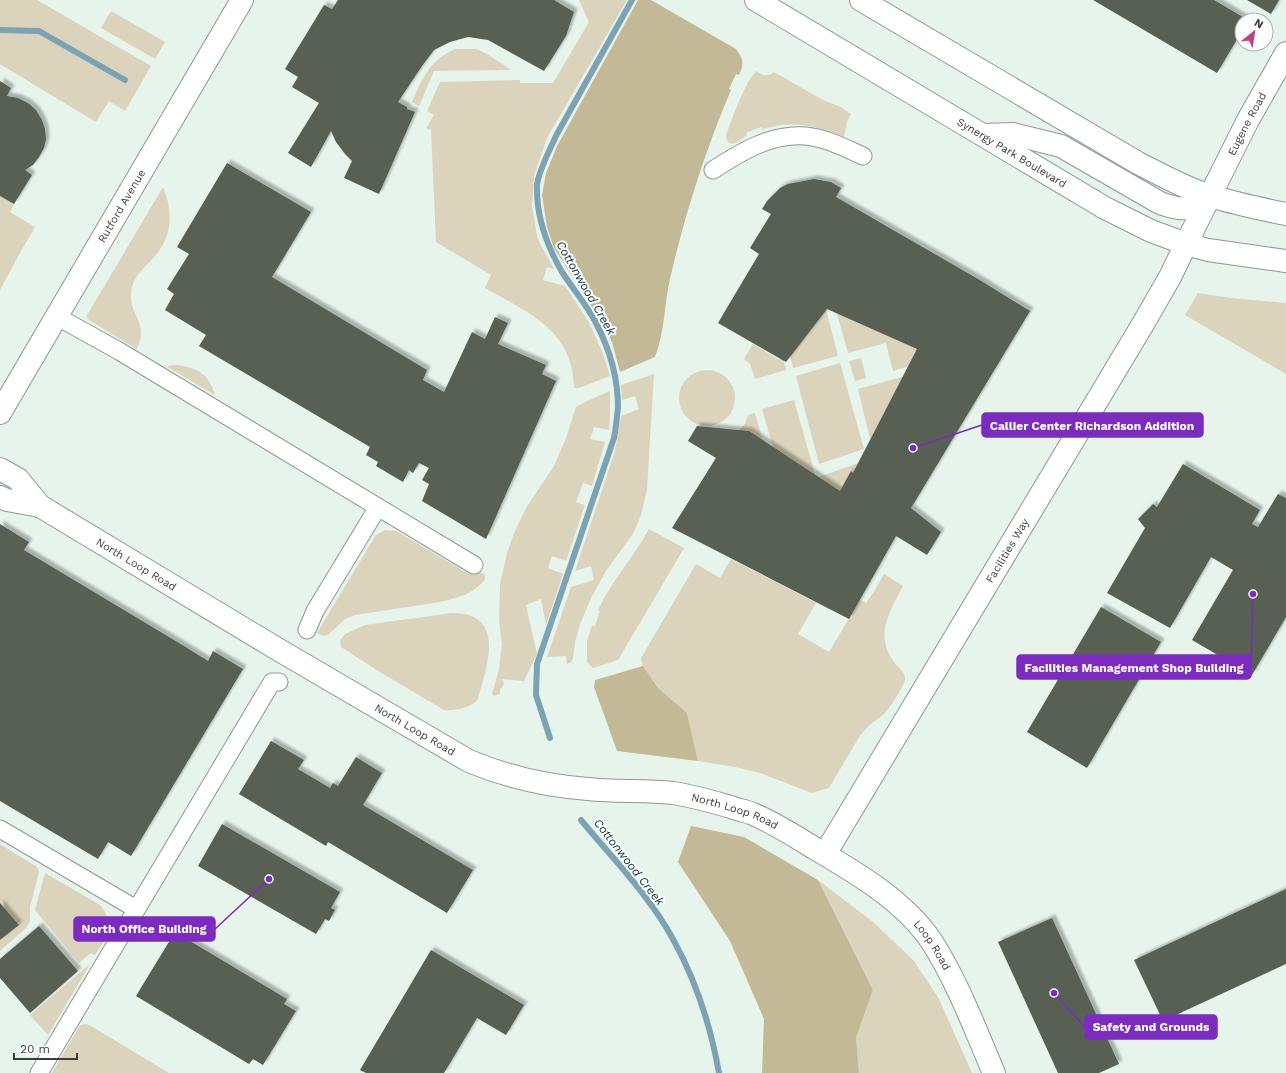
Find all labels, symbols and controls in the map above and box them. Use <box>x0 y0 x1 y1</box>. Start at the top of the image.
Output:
north arrow <box>1234 12 1274 52</box>
text: N <box>1252 16 1266 31</box>
street label: Eugene Road <box>1225 90 1269 158</box>
street label: Synergy Park Boulevard <box>955 115 1069 191</box>
street label: Rutford Avenue <box>95 167 148 245</box>
water label: Cottonwood Creek <box>553 239 619 338</box>
callout: Callier Center Richardson Addition <box>982 413 1203 437</box>
text: Callier Center Richardson Addition <box>990 419 1194 433</box>
street label: Facilities Way <box>983 516 1032 585</box>
street label: North Loop Road <box>94 535 179 594</box>
callout: Facilities Management Shop Building <box>1017 655 1251 679</box>
text: Facilities Management Shop Building <box>1025 661 1244 675</box>
street label: North Loop Road <box>372 701 457 759</box>
street label: North Loop Road <box>690 791 780 832</box>
water label: Cottonwood Creek <box>591 816 667 908</box>
callout: North Office Building <box>74 917 215 941</box>
street label: Loop Road <box>911 918 953 972</box>
text: North Office Building <box>82 922 207 936</box>
callout: Safety and Grounds <box>1085 1015 1217 1039</box>
text: Safety and Grounds <box>1093 1020 1210 1034</box>
scale bar <box>14 1035 77 1061</box>
text: 20 m <box>20 1042 50 1056</box>

